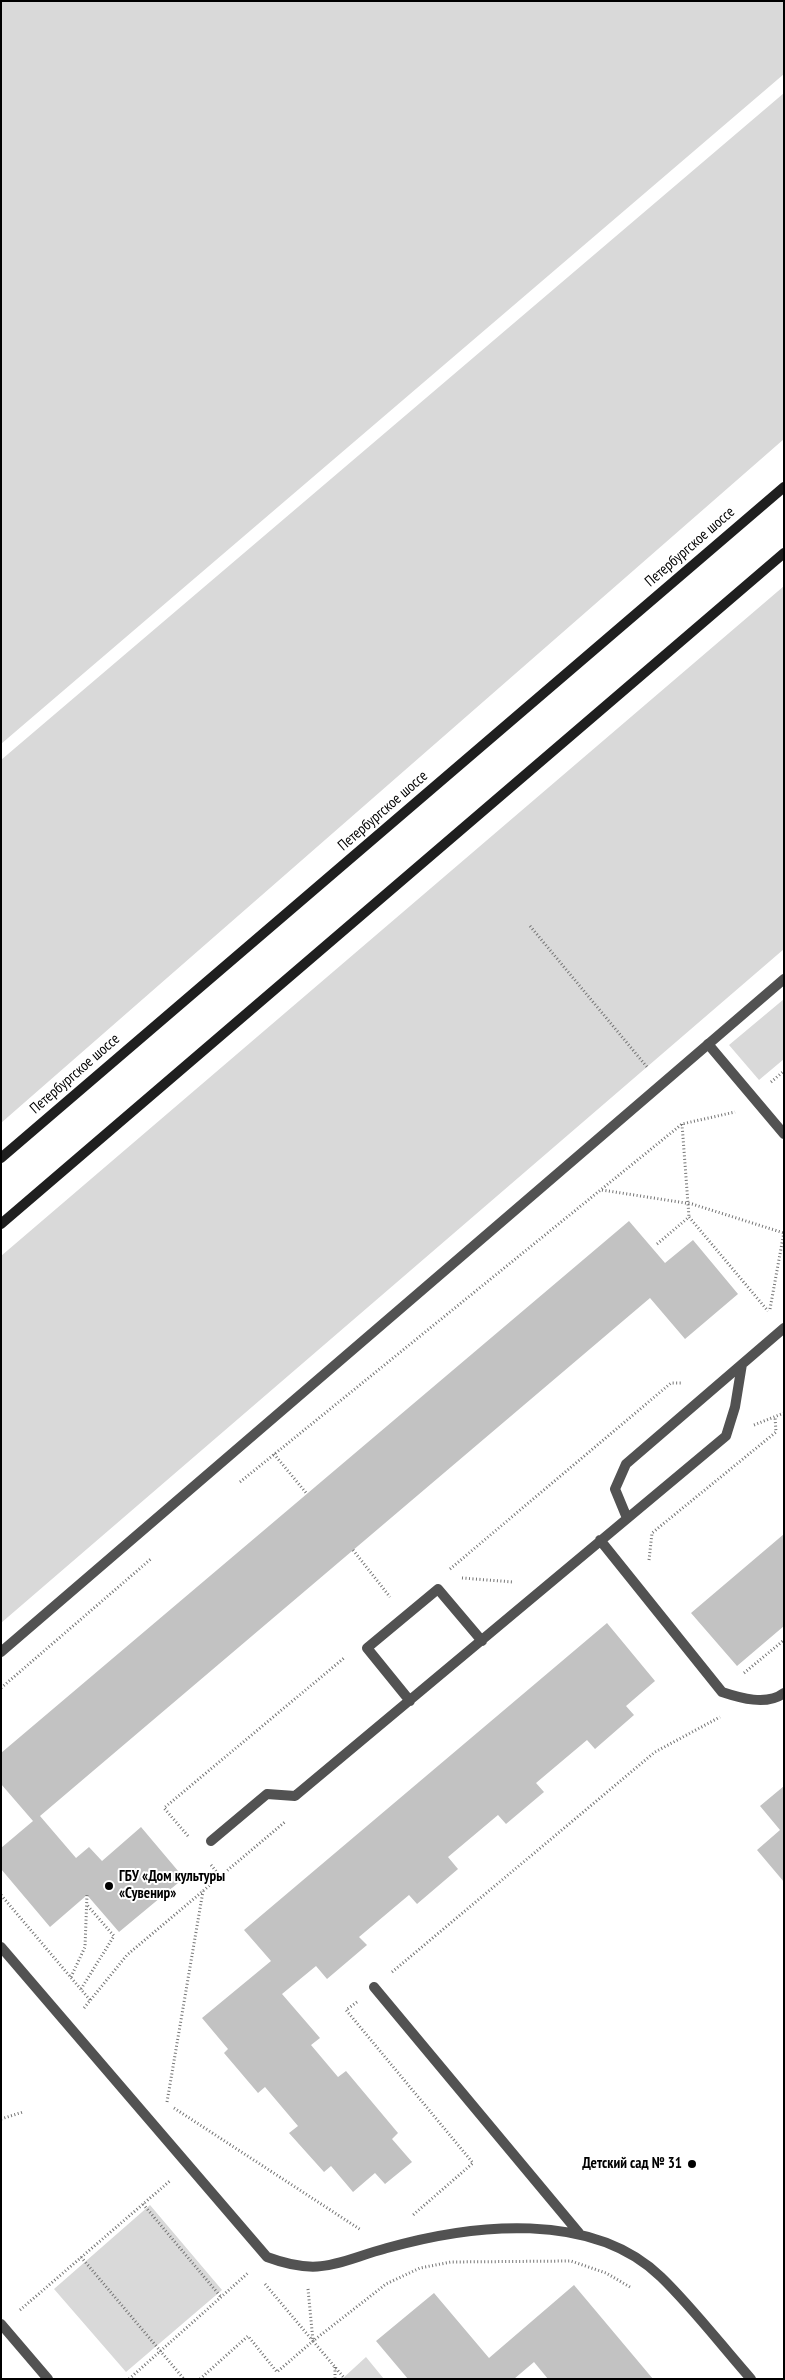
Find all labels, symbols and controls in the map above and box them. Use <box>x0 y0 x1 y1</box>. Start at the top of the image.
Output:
street label: Петербургское шоссе <box>642 503 738 591</box>
street label: Петербургское шоссе <box>335 767 431 855</box>
street label: Петербургское шоссе <box>27 1030 123 1118</box>
place label: ГБУ «Дом культуры «Сувенир» <box>119 1868 225 1903</box>
marker: ГБУ «Дом культуры «Сувенир» <box>103 1880 115 1892</box>
place label: Детский сад № 31 <box>582 2155 682 2173</box>
marker: Детский сад № 31 <box>686 2158 698 2170</box>

